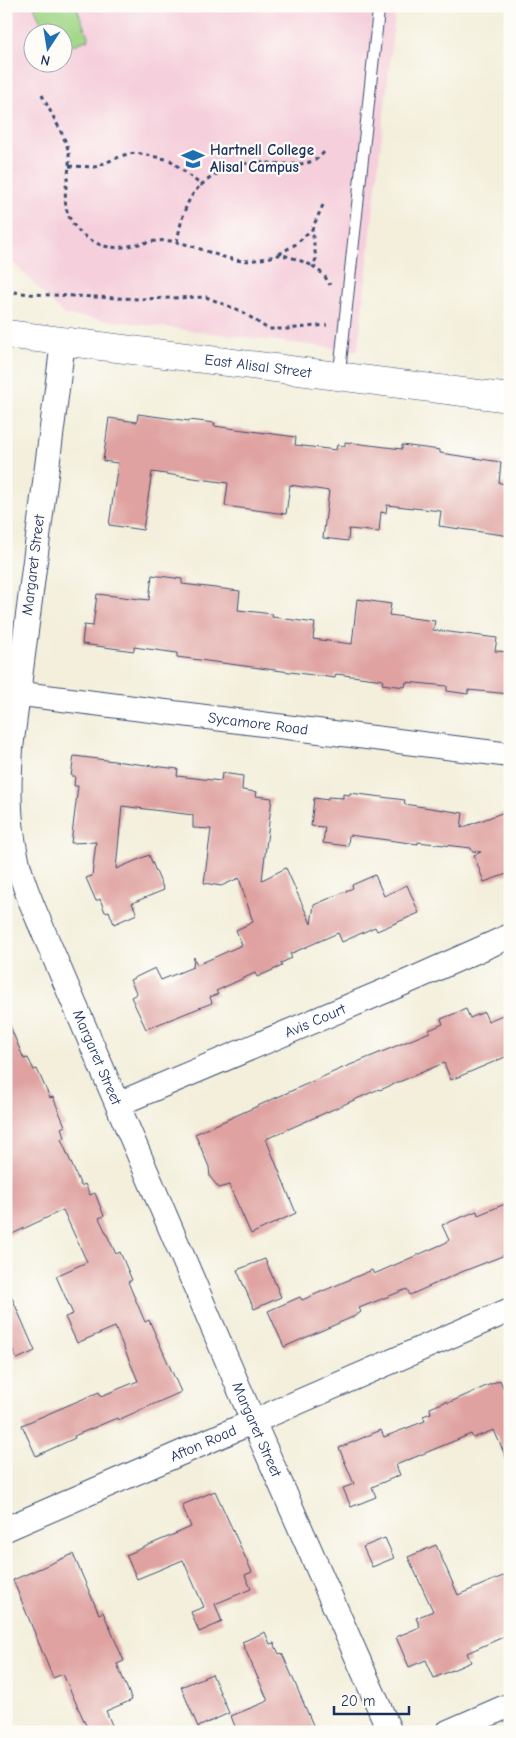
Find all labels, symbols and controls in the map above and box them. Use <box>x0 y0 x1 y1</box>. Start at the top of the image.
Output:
north arrow <box>22 22 72 72</box>
text: N <box>39 51 52 69</box>
place label: Hartnell College Alisal Campus <box>210 141 314 176</box>
school or university icon: Hartnell College Alisal Campus <box>180 146 206 172</box>
street label: East Alisal Street <box>203 350 313 382</box>
street label: Margaret Street <box>18 513 48 616</box>
street label: Sycamore Road <box>207 708 309 739</box>
street label: Avis Court <box>282 999 349 1042</box>
street label: Margaret Street <box>69 1007 126 1108</box>
street label: Margaret Street <box>228 1379 286 1480</box>
street label: Afton Road <box>167 1421 239 1466</box>
scale bar <box>334 1683 408 1715</box>
text: 20 m <box>341 1692 375 1710</box>

